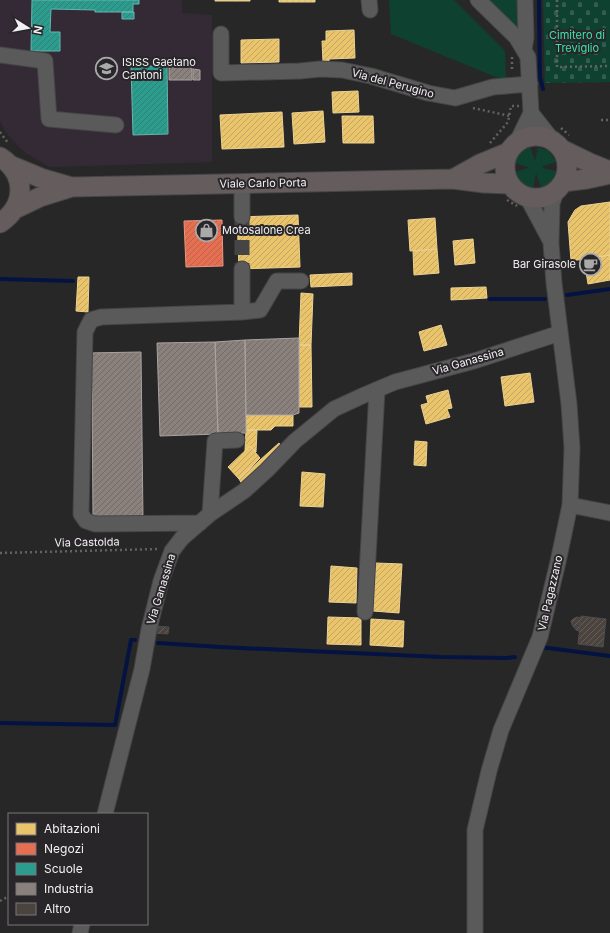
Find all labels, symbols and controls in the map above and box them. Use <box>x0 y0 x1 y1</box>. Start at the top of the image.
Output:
north arrow <box>8 8 48 48</box>
text: N <box>30 24 45 35</box>
park label: Cimitero di Treviglio <box>549 28 605 55</box>
school or university icon: ISISS Gaetano Cantoni <box>93 55 119 81</box>
place label: ISISS Gaetano Cantoni <box>122 55 196 82</box>
street label: Via del Perugino <box>350 65 436 101</box>
street label: Viale Carlo Porta <box>219 175 307 191</box>
shop icon: Motosalone Crea <box>193 217 219 243</box>
place label: Motosalone Crea <box>222 223 311 237</box>
cafe icon: Bar Girasole <box>578 251 604 277</box>
place label: Bar Girasole <box>513 257 576 271</box>
street label: Via Ganassina <box>431 344 505 378</box>
street label: Via Castolda <box>54 534 120 550</box>
street label: Via Ganassina <box>144 552 178 626</box>
street label: Via Pagazzano <box>535 553 566 632</box>
legend <box>8 813 148 925</box>
text: Abitazioni <box>44 821 100 836</box>
text: Negozi <box>44 841 84 856</box>
text: Scuole <box>44 861 83 876</box>
text: Industria <box>44 881 93 896</box>
text: Altro <box>44 901 71 916</box>

